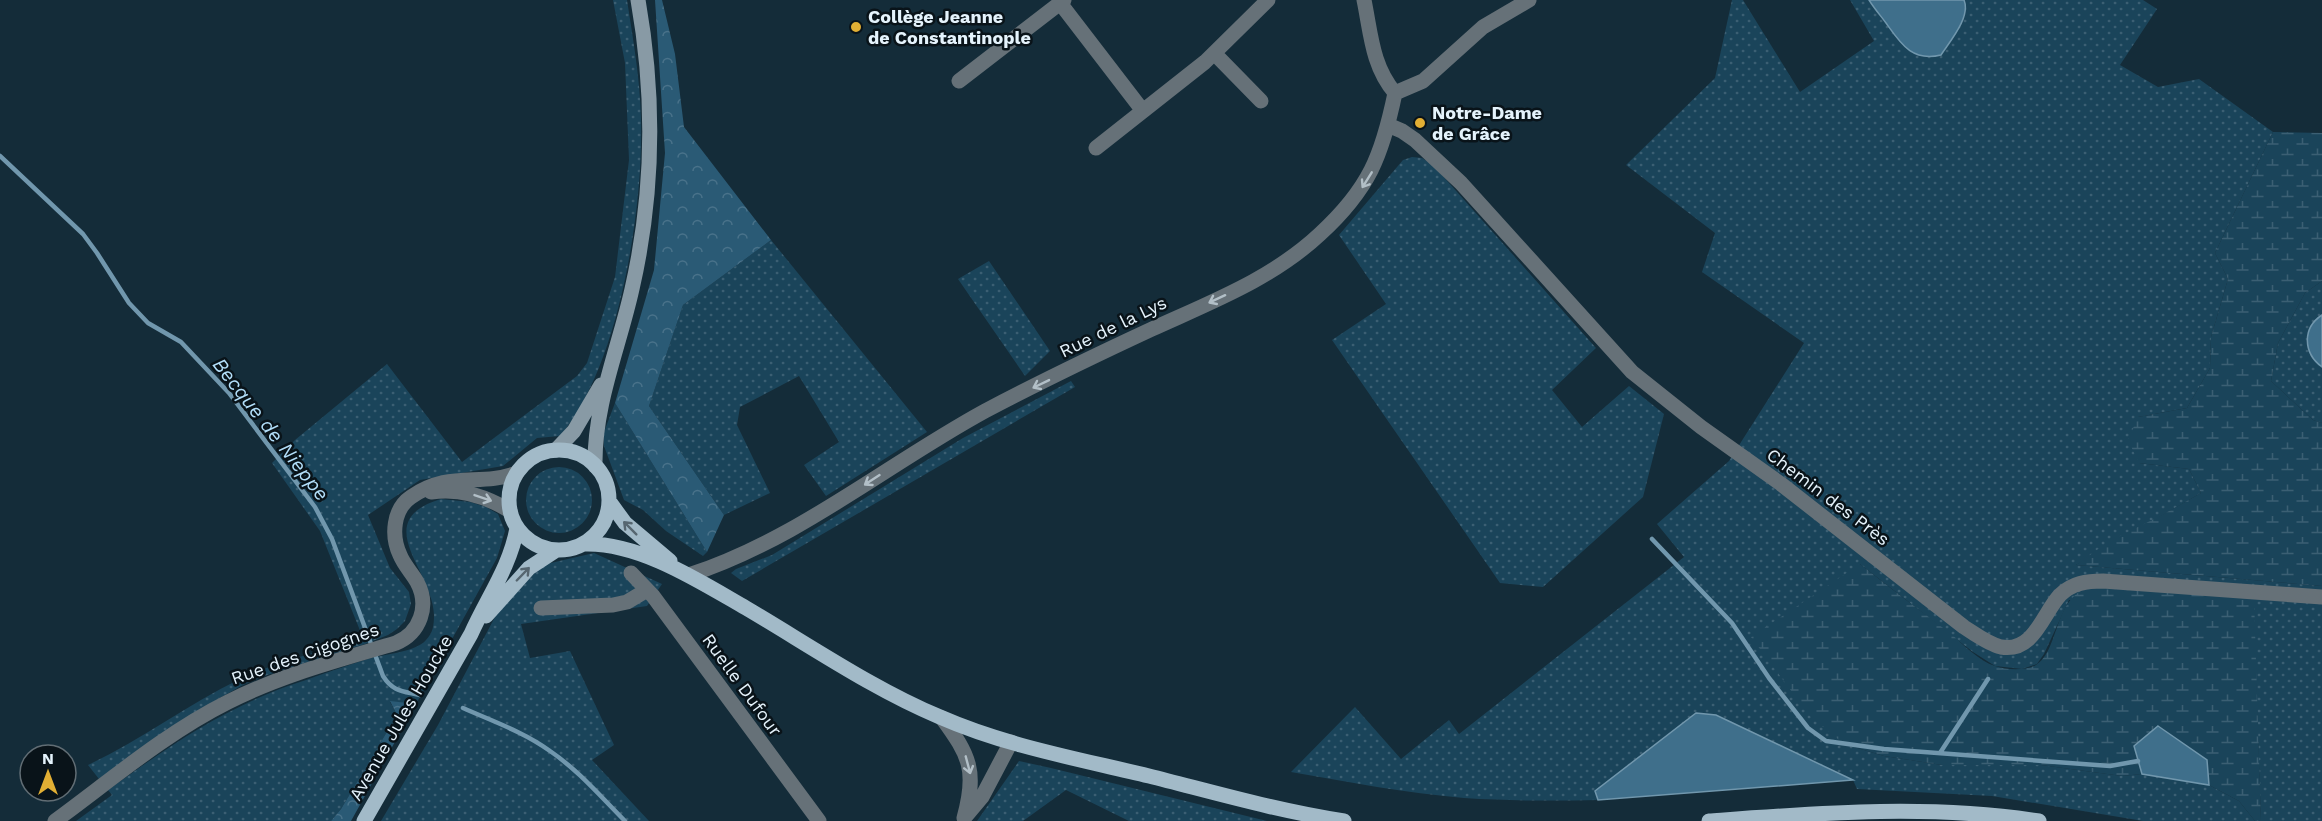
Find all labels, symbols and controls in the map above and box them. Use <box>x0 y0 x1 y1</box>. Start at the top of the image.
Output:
place label: Collège Jeanne de Constantinople <box>868 6 1031 48</box>
marker: Collège Jeanne de Constantinople <box>849 20 863 34</box>
place label: Notre-Dame de Grâce <box>1432 102 1542 144</box>
marker: Notre-Dame de Grâce <box>1413 116 1427 130</box>
one-way arrow <box>1360 171 1372 188</box>
street label: Rue de la Lys <box>1056 292 1170 361</box>
one-way arrow <box>1208 294 1226 306</box>
water label: Becque de Nieppe <box>208 353 334 505</box>
one-way arrow <box>1032 378 1050 390</box>
street label: Chemin des Près <box>1763 444 1894 550</box>
one-way arrow <box>864 474 880 486</box>
one-way arrow <box>473 493 492 504</box>
one-way arrow <box>622 520 637 535</box>
one-way arrow <box>516 567 530 582</box>
street label: Rue des Cigognes <box>228 618 381 689</box>
street label: Ruelle Dufour <box>698 630 786 740</box>
street label: Avenue Jules Houcke <box>345 631 456 804</box>
north arrow <box>18 743 78 803</box>
text: N <box>42 749 54 768</box>
one-way arrow <box>963 755 974 774</box>

